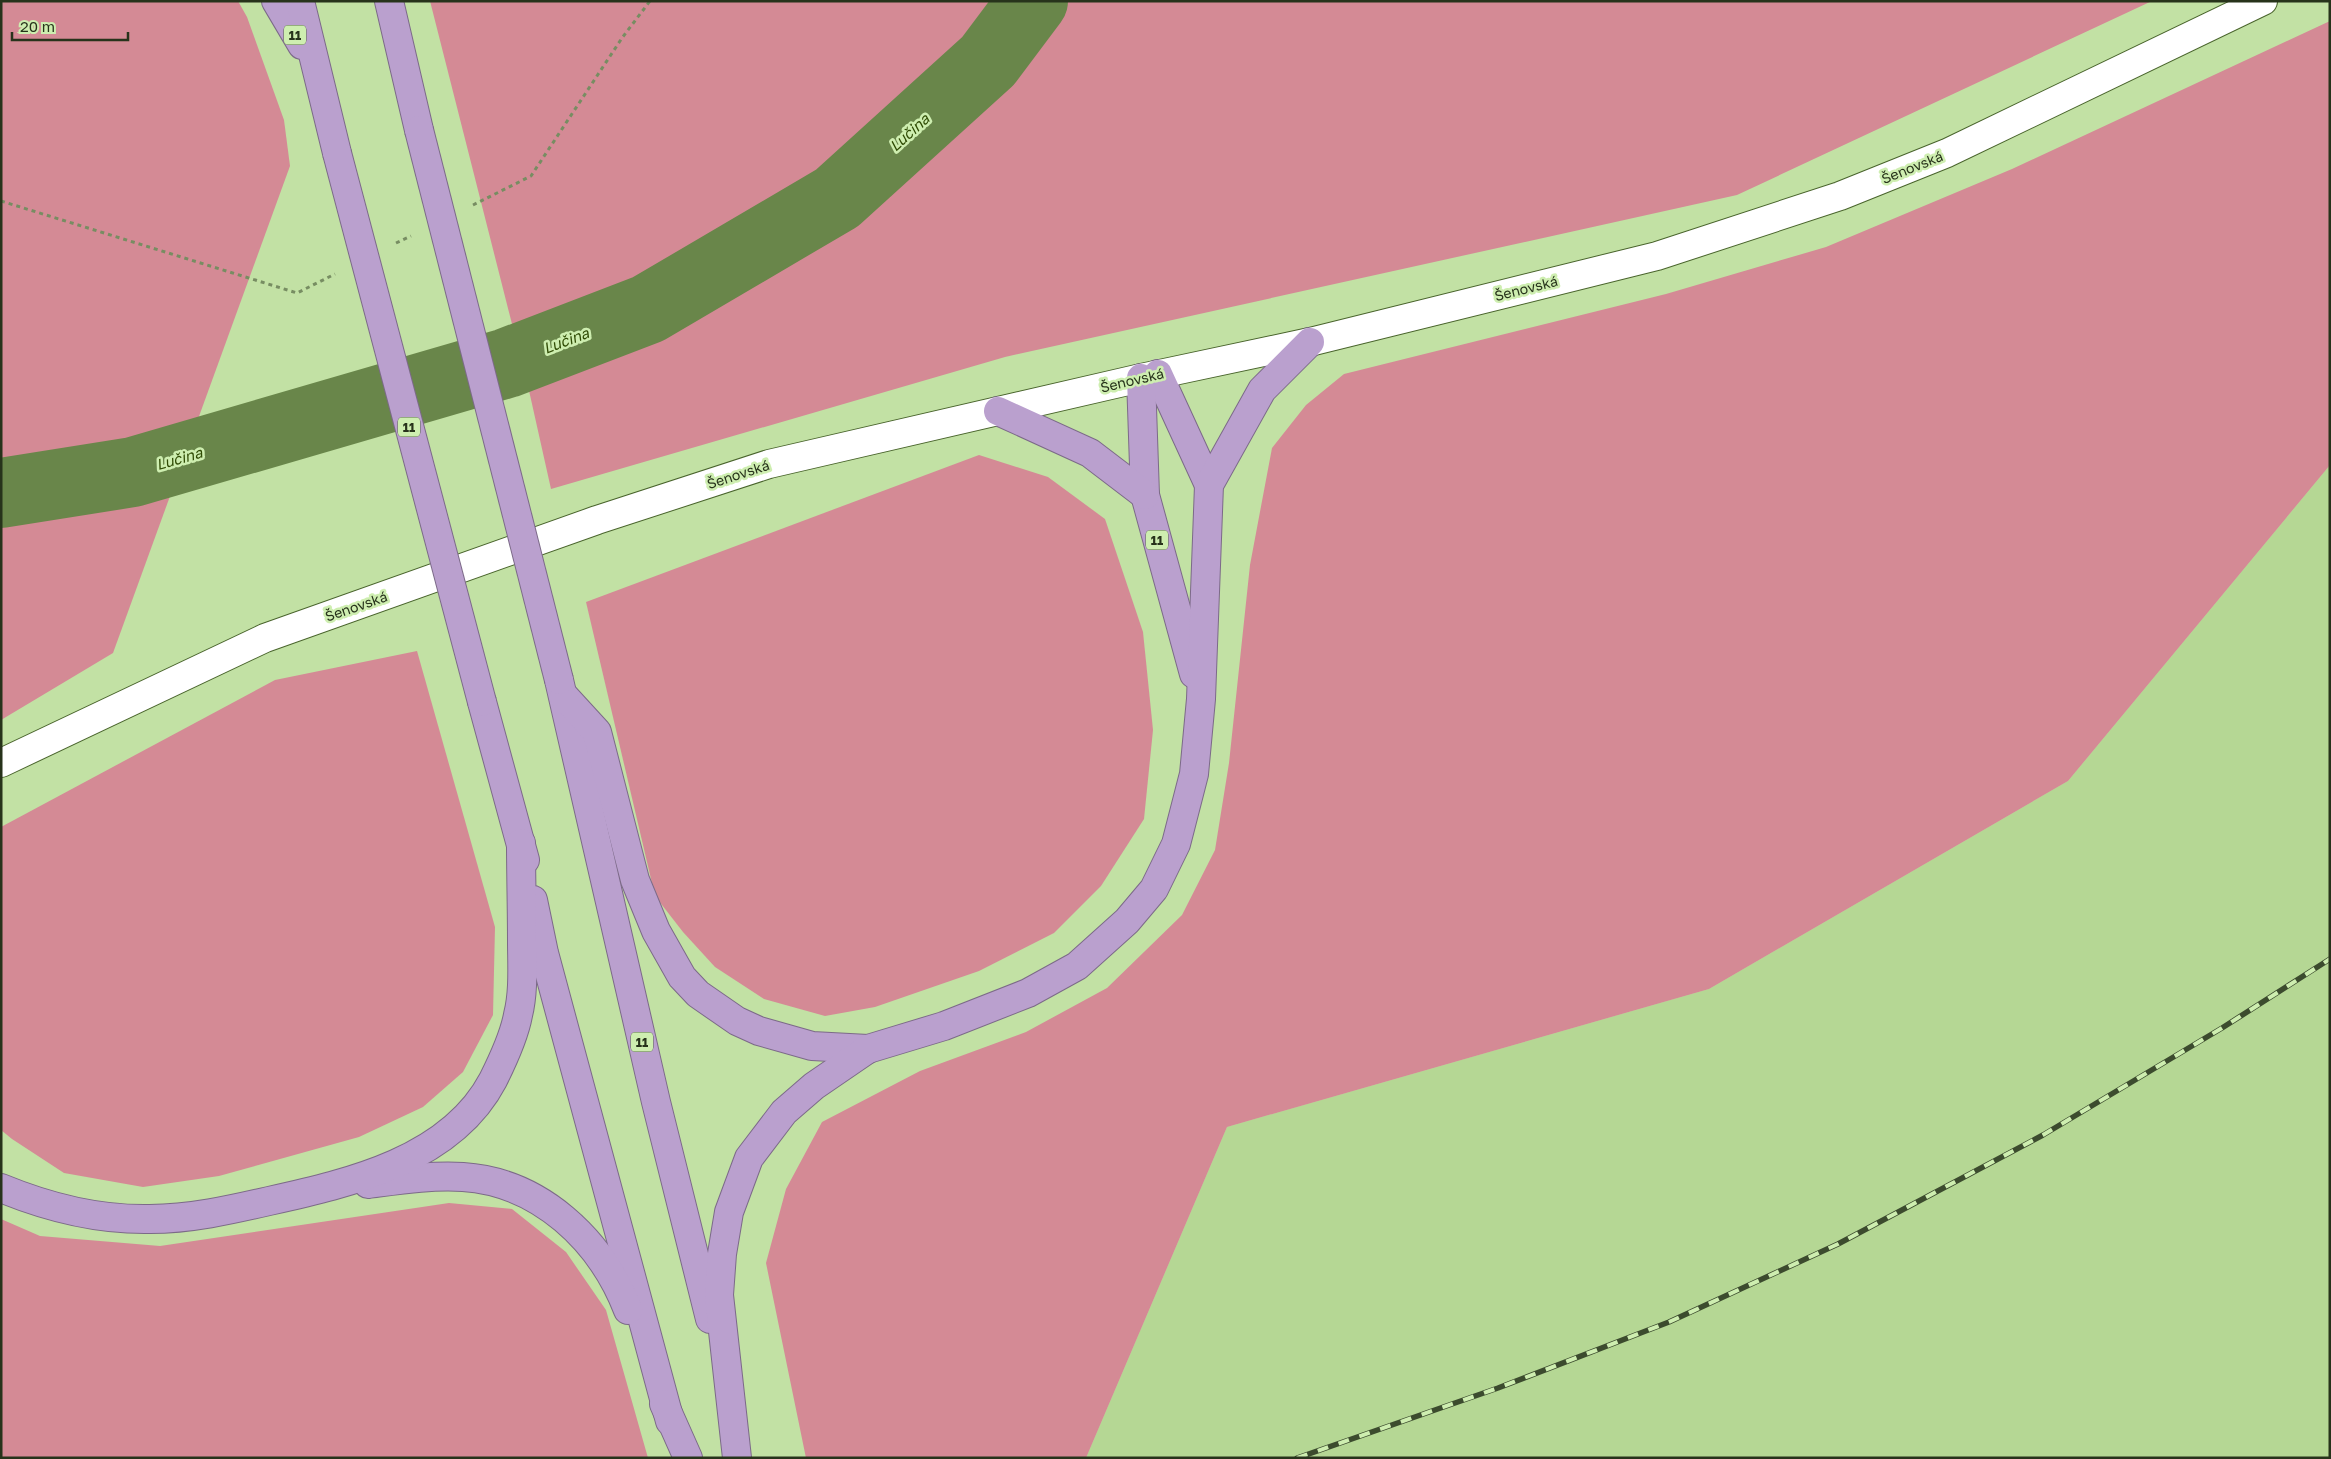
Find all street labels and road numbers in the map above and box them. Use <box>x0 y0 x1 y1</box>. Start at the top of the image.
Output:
road number: 11 <box>284 26 306 44</box>
street label: Šenovská <box>1879 147 1945 187</box>
street label: Šenovská <box>1493 272 1559 304</box>
street label: Šenovská <box>1099 364 1165 396</box>
road number: 11 <box>398 418 420 437</box>
street label: Šenovská <box>705 456 771 492</box>
road number: 11 <box>1146 530 1168 550</box>
street label: Šenovská <box>323 587 389 625</box>
road number: 11 <box>631 1032 653 1052</box>

